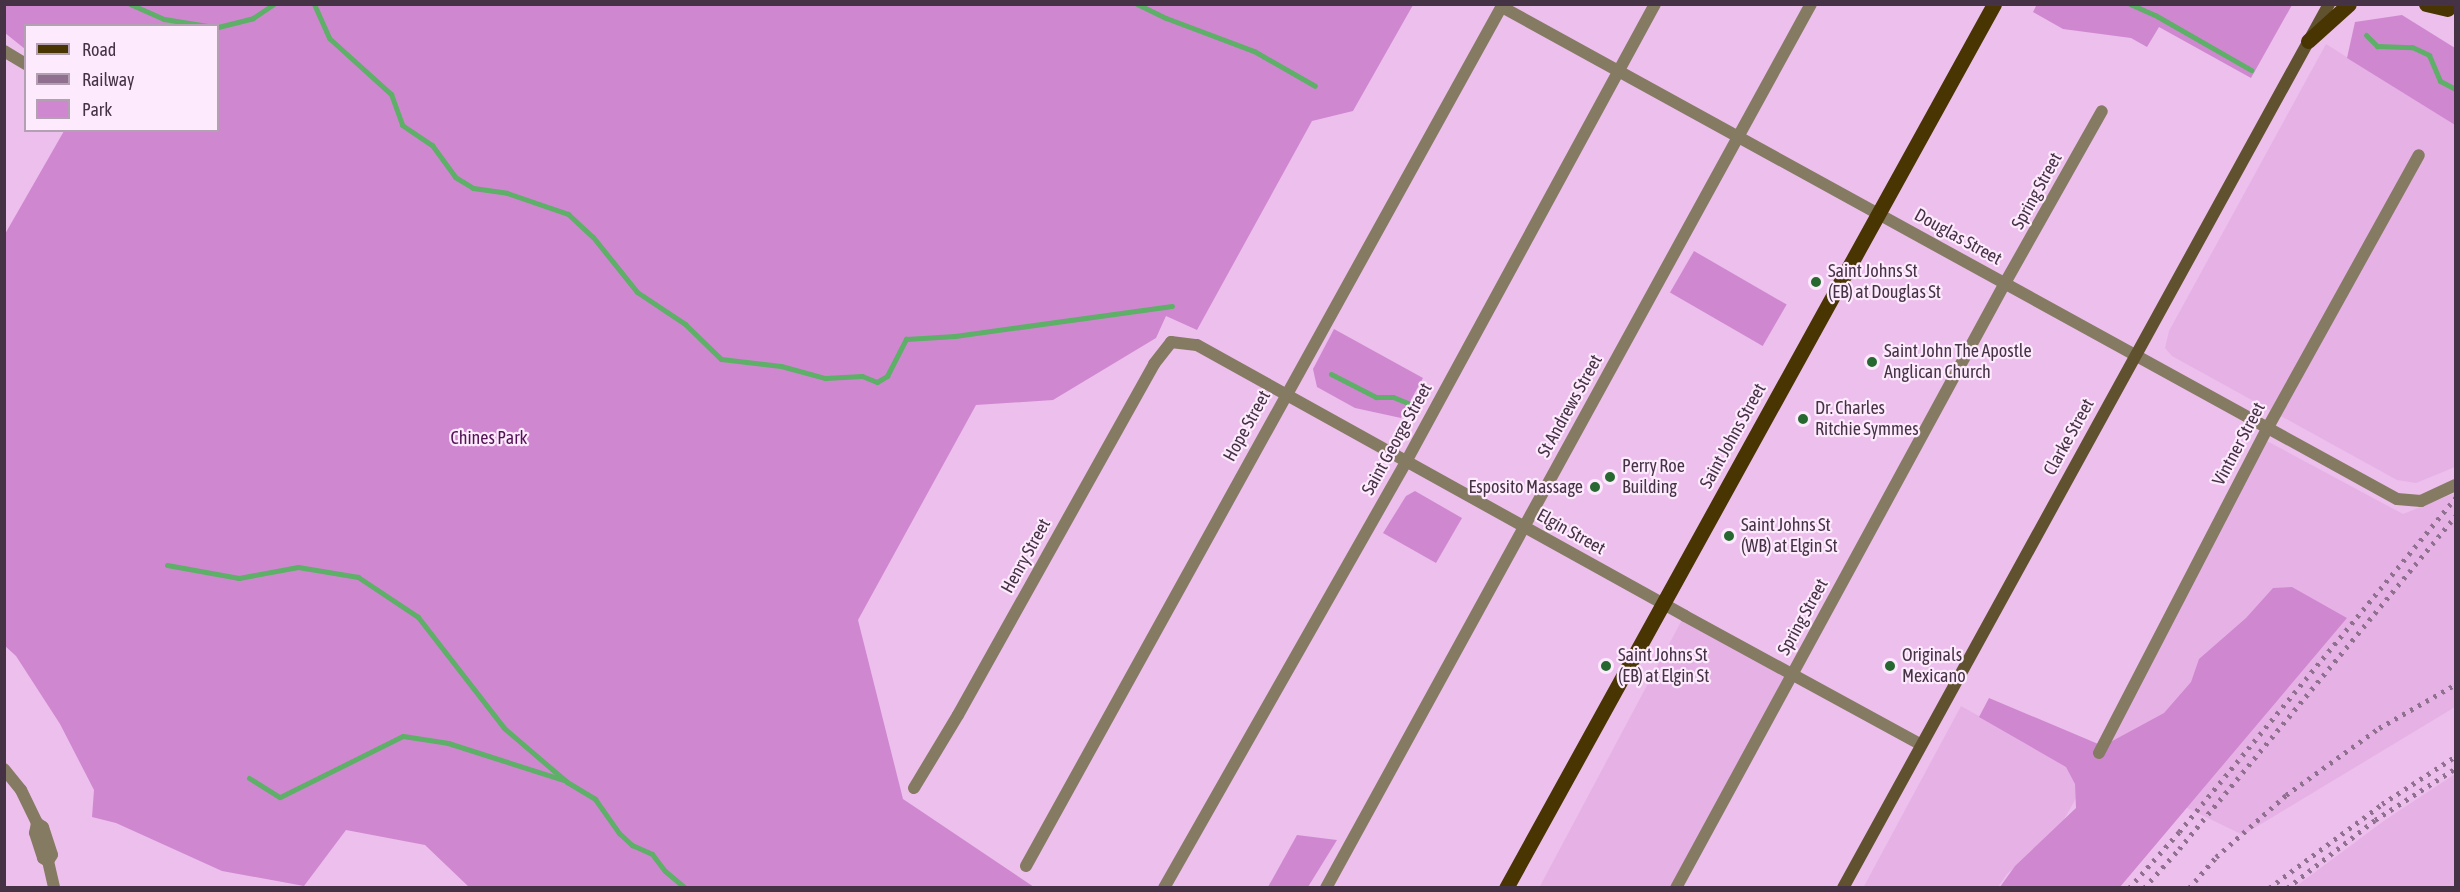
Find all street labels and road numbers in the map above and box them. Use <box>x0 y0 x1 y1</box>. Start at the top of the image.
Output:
street label: Spring Street <box>2007 149 2067 233</box>
street label: Douglas Street <box>1911 204 2005 270</box>
street label: St Andrews Street <box>1533 351 1607 461</box>
street label: Saint George Street <box>1357 379 1437 499</box>
street label: Saint Johns Street <box>1695 380 1771 492</box>
street label: Hope Street <box>1219 387 1275 465</box>
street label: Clarke Street <box>2039 395 2099 479</box>
street label: Vintner Street <box>2208 399 2270 489</box>
street label: Elgin Street <box>1533 504 1609 560</box>
street label: Henry Street <box>997 515 1055 597</box>
street label: Spring Street <box>1773 575 1833 659</box>

